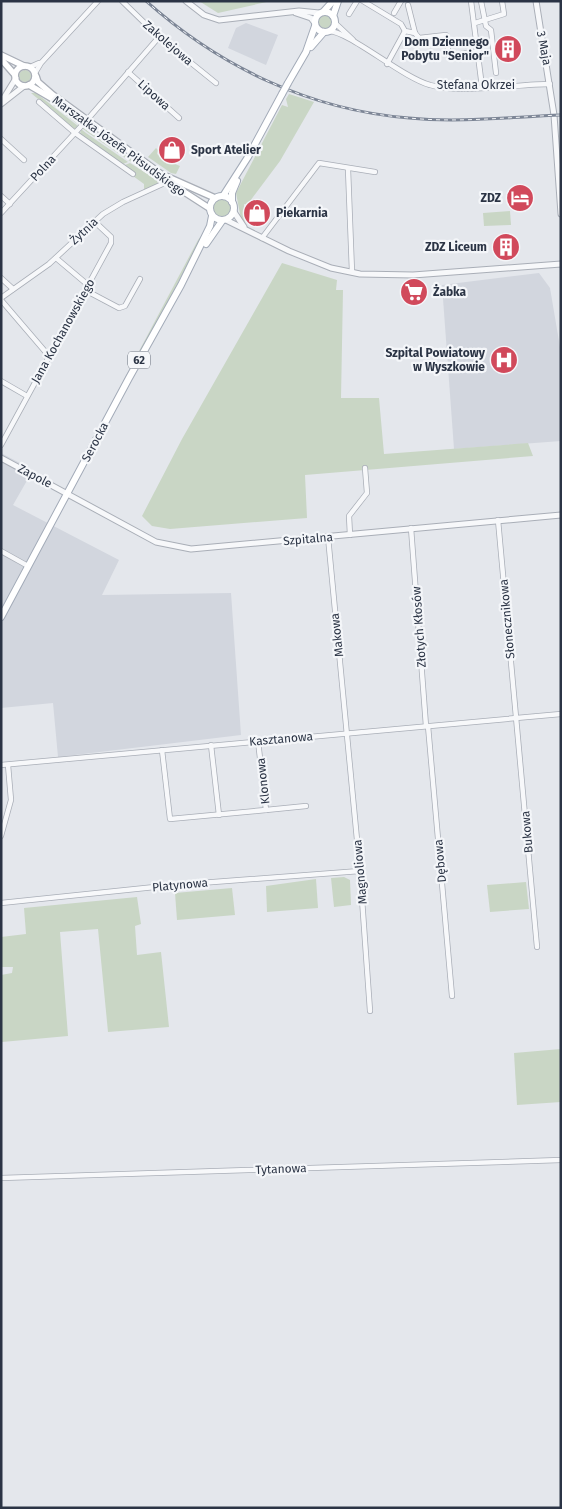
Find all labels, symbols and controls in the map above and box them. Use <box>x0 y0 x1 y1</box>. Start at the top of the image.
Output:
street label: Zakolejowa <box>140 18 196 68</box>
street label: 3 Maja <box>534 30 554 66</box>
building icon: Dom Dziennego Pobytu "Senior" <box>493 34 523 64</box>
place label: Dom Dziennego Pobytu "Senior" <box>401 35 489 63</box>
street label: Lipowa <box>135 77 173 113</box>
street label: Stefana Okrzei <box>437 78 515 92</box>
street label: Marszałka Józefa Piłsudskiego <box>50 93 188 199</box>
shop icon: Sport Atelier <box>157 135 187 165</box>
place label: Sport Atelier <box>191 143 261 157</box>
street label: Polna <box>27 152 59 184</box>
hotel icon: ZDZ <box>505 183 535 213</box>
place label: ZDZ <box>480 191 501 205</box>
shop icon: Piekarnia <box>242 198 272 228</box>
place label: Piekarnia <box>276 206 328 220</box>
street label: Żytnia <box>66 214 101 247</box>
building icon: ZDZ Liceum <box>491 232 521 262</box>
place label: ZDZ Liceum <box>425 240 487 254</box>
street label: Jana Kochanowskiego <box>28 276 98 386</box>
supermarket icon: Żabka <box>399 277 429 307</box>
place label: Żabka <box>433 284 467 299</box>
hospital icon: Szpital Powiatowy w Wyszkowie <box>489 345 519 375</box>
place label: Szpital Powiatowy w Wyszkowie <box>385 346 486 374</box>
road number: 62 <box>128 352 150 368</box>
street label: Serocka <box>79 420 111 464</box>
street label: Zapole <box>15 461 55 491</box>
street label: Szpitalna <box>283 530 333 548</box>
street label: Słonecznikowa <box>497 578 517 660</box>
street label: Złotych Kłosów <box>409 585 429 668</box>
street label: Makowa <box>328 612 346 658</box>
street label: Kasztanowa <box>248 729 314 749</box>
street label: Klonowa <box>254 757 272 805</box>
street label: Bukowa <box>518 810 536 854</box>
street label: Magnoliowa <box>350 839 370 905</box>
street label: Dębowa <box>431 839 449 883</box>
street label: Platynowa <box>151 876 209 894</box>
street label: Tytanowa <box>255 1161 307 1177</box>

